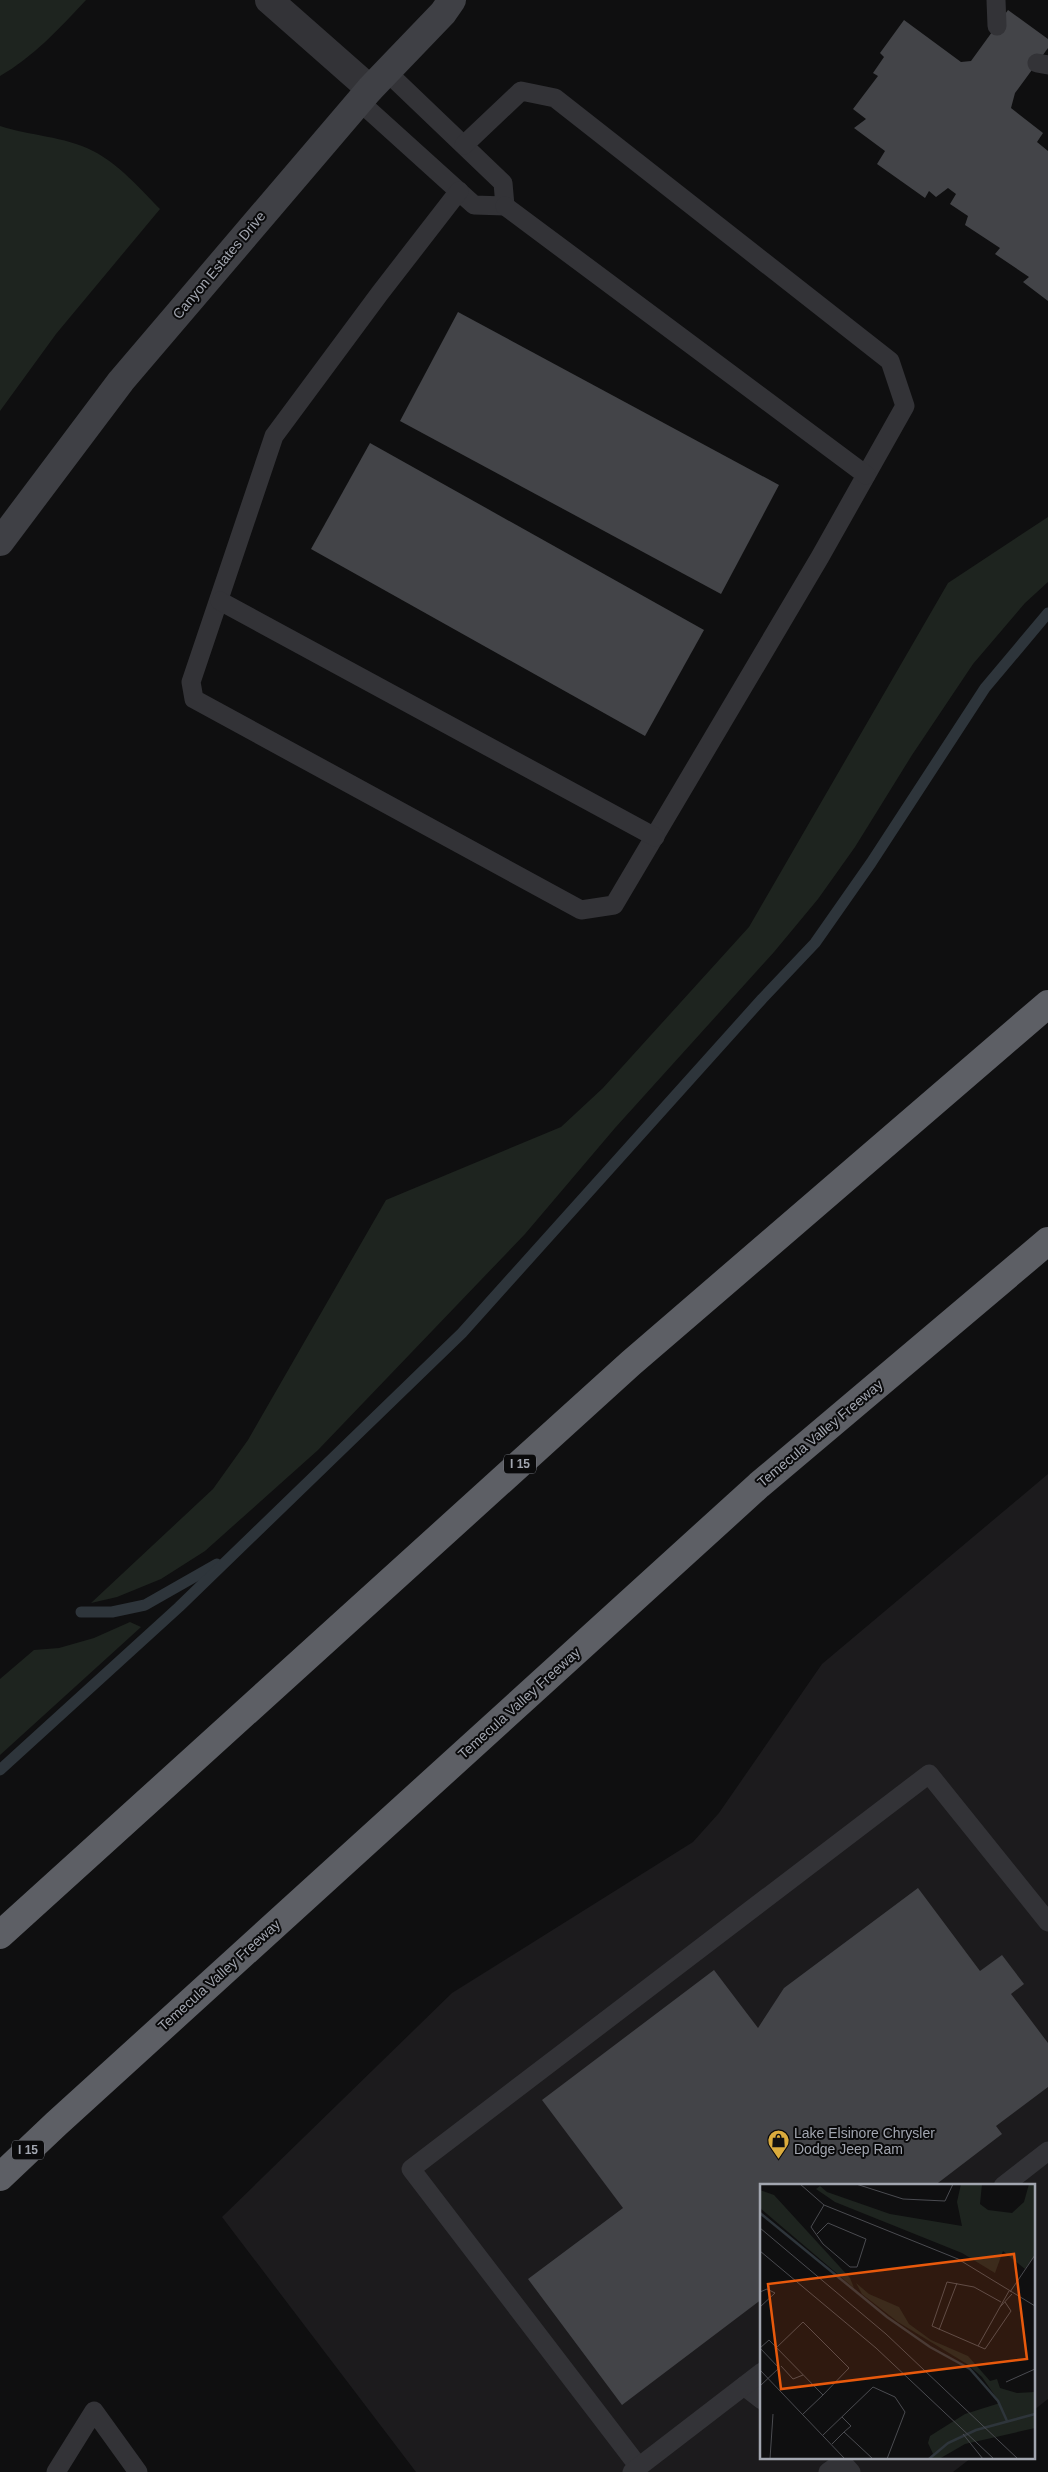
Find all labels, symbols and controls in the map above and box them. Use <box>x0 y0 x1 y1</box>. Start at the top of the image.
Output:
street label: Canyon Estates Drive <box>169 208 269 322</box>
street label: Temecula Valley Freeway <box>754 1376 886 1490</box>
road number: I 15 <box>504 1455 536 1474</box>
street label: Temecula Valley Freeway <box>455 1644 583 1762</box>
street label: Temecula Valley Freeway <box>155 1916 283 2034</box>
place label: Lake Elsinore Chrysler Dodge Jeep Ram <box>794 2125 935 2157</box>
shop icon: Lake Elsinore Chrysler Dodge Jeep Ram <box>766 2129 790 2160</box>
road number: I 15 <box>12 2140 44 2160</box>
inset map <box>760 2184 1036 2460</box>

